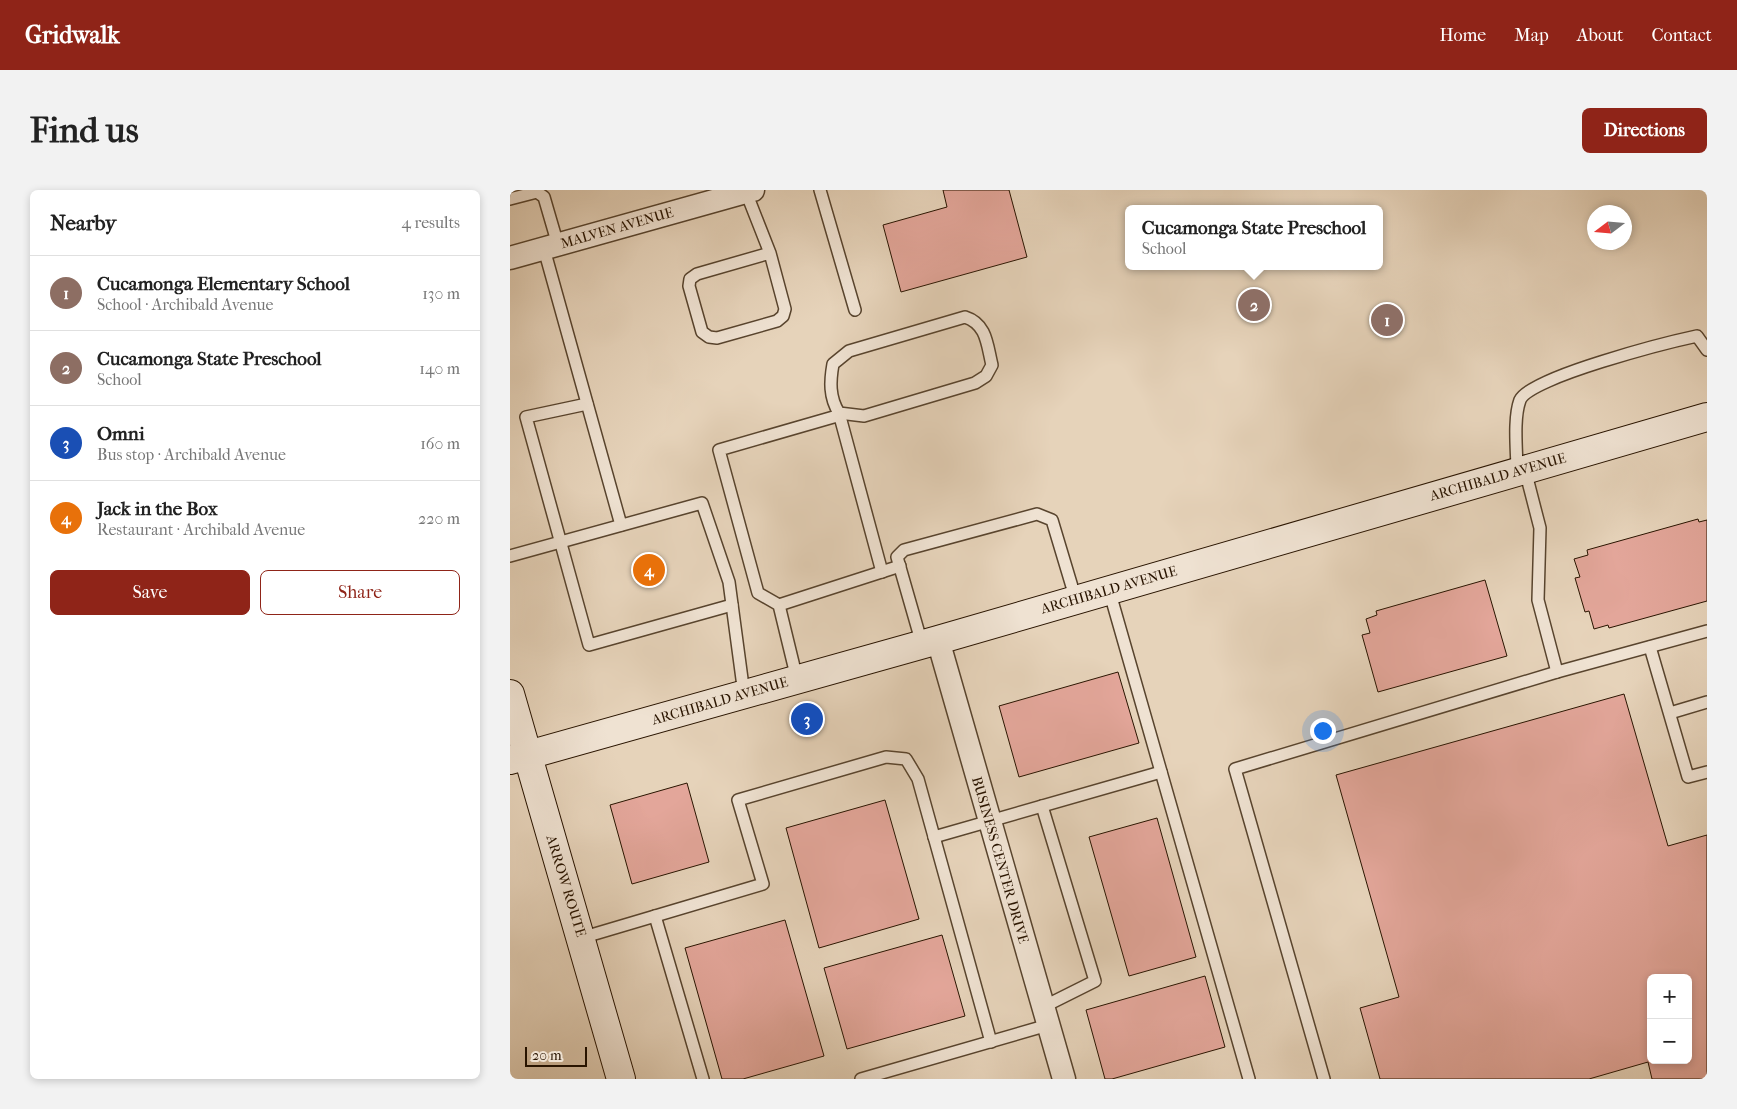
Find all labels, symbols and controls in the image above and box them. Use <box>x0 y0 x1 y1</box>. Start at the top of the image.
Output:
text: Gridwalk <box>25 21 120 49</box>
text: Home <box>1439 25 1486 46</box>
text: Map <box>1514 25 1549 46</box>
text: About <box>1577 25 1623 46</box>
text: Contact <box>1651 25 1712 46</box>
button: Directions <box>1582 108 1707 153</box>
text: Find us <box>30 110 139 151</box>
street label: MALVEN AVENUE <box>559 204 676 252</box>
popup <box>1125 205 1383 270</box>
north arrow <box>1587 205 1632 250</box>
text: Nearby <box>50 211 116 235</box>
text: 4 results <box>402 213 460 232</box>
text: Cucamonga State Preschool <box>1142 217 1366 239</box>
text: School <box>1142 239 1186 258</box>
text: Cucamonga Elementary School <box>97 273 350 295</box>
text: 1 <box>63 284 69 303</box>
text: 130 m <box>422 284 460 303</box>
pin: 2 <box>1238 286 1270 324</box>
text: School · Archibald Avenue <box>97 295 273 314</box>
pin: 1 <box>1371 301 1403 339</box>
text: Cucamonga State Preschool <box>97 348 322 370</box>
text: 2 <box>62 359 70 378</box>
text: 140 m <box>419 359 460 378</box>
text: School <box>97 370 142 389</box>
text: Omni <box>97 423 145 445</box>
text: 3 <box>63 434 69 453</box>
text: 160 m <box>420 434 460 453</box>
text: Bus stop · Archibald Avenue <box>97 445 286 464</box>
street label: ARCHIBALD AVENUE <box>1427 449 1569 505</box>
text: Jack in the Box <box>97 498 218 520</box>
text: 4 <box>61 509 71 528</box>
text: 220 m <box>418 509 460 528</box>
text: Restaurant · Archibald Avenue <box>97 520 305 539</box>
pin: 4 <box>633 551 665 589</box>
street label: ARCHIBALD AVENUE <box>1038 562 1180 618</box>
button: Save <box>50 570 250 615</box>
button: Share <box>260 570 460 615</box>
street label: ARCHIBALD AVENUE <box>649 673 791 729</box>
pin: 3 <box>791 700 823 738</box>
your location <box>1310 718 1336 744</box>
street label: BUSINESS CENTER DRIVE <box>968 775 1032 946</box>
street label: ARROW ROUTE <box>542 832 590 940</box>
map controls <box>1647 974 1692 1064</box>
button: + <box>1647 974 1692 1019</box>
button: − <box>1647 1019 1692 1064</box>
scale bar <box>525 1044 588 1067</box>
text: 20 m <box>532 1047 562 1064</box>

